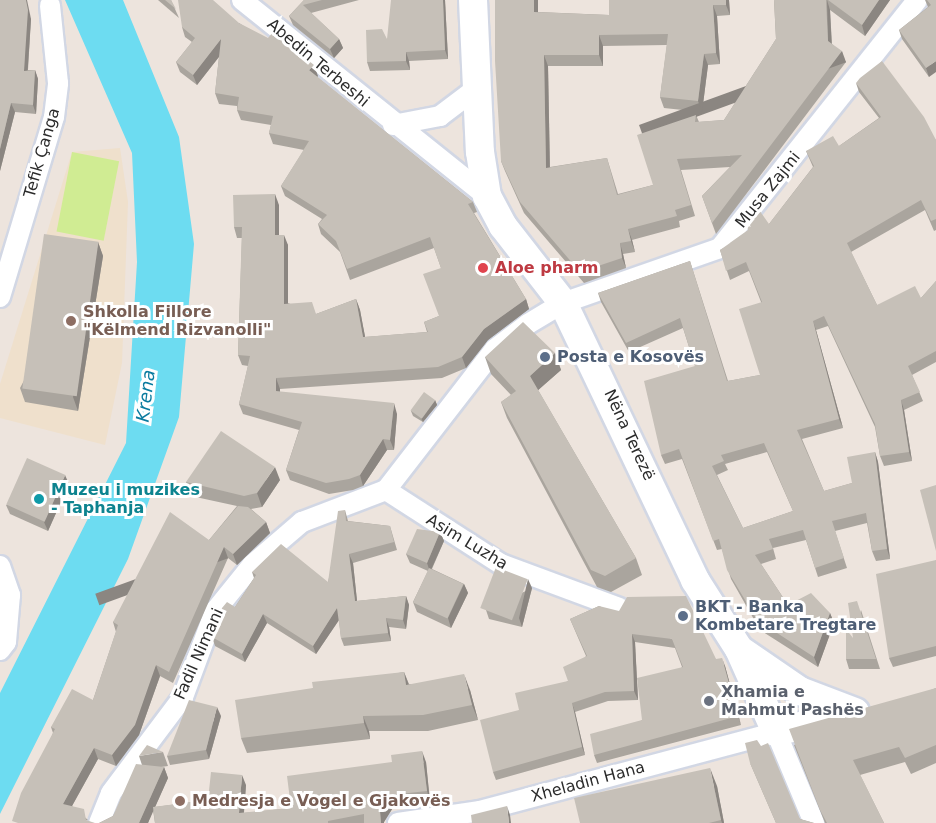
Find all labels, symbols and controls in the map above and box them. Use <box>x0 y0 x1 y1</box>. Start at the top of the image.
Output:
street label: Abedin Terbeshi <box>263 15 373 111</box>
street label: Tefik Çanga <box>20 106 64 200</box>
street label: Musa Zajmi <box>731 148 805 232</box>
place label: Aloe pharm <box>495 258 598 278</box>
marker: Aloe pharm <box>476 261 490 275</box>
place label: Shkolla Fillore "Këlmend Rizvanolli" <box>83 302 271 340</box>
marker: Shkolla Fillore "Këlmend Rizvanolli" <box>64 314 78 328</box>
place label: Posta e Kosovës <box>557 347 704 367</box>
marker: Posta e Kosovës <box>538 350 552 364</box>
water label: Krena <box>132 369 160 423</box>
street label: Nëna Terezë <box>600 387 658 483</box>
place label: Muzeu i muzikes - Taphanja <box>51 480 200 518</box>
marker: Muzeu i muzikes - Taphanja <box>32 492 46 506</box>
street label: Asim Luzha <box>423 510 511 574</box>
place label: BKT - Banka Kombetare Tregtare <box>695 597 876 635</box>
street label: Fadil Nimani <box>170 605 228 703</box>
marker: BKT - Banka Kombetare Tregtare <box>676 609 690 623</box>
place label: Xhamia e Mahmut Pashës <box>721 682 864 720</box>
marker: Xhamia e Mahmut Pashës <box>702 694 716 708</box>
street label: Xheladin Hana <box>529 758 647 806</box>
place label: Medresja e Vogel e Gjakovës <box>192 791 450 811</box>
marker: Medresja e Vogel e Gjakovës <box>173 794 187 808</box>

